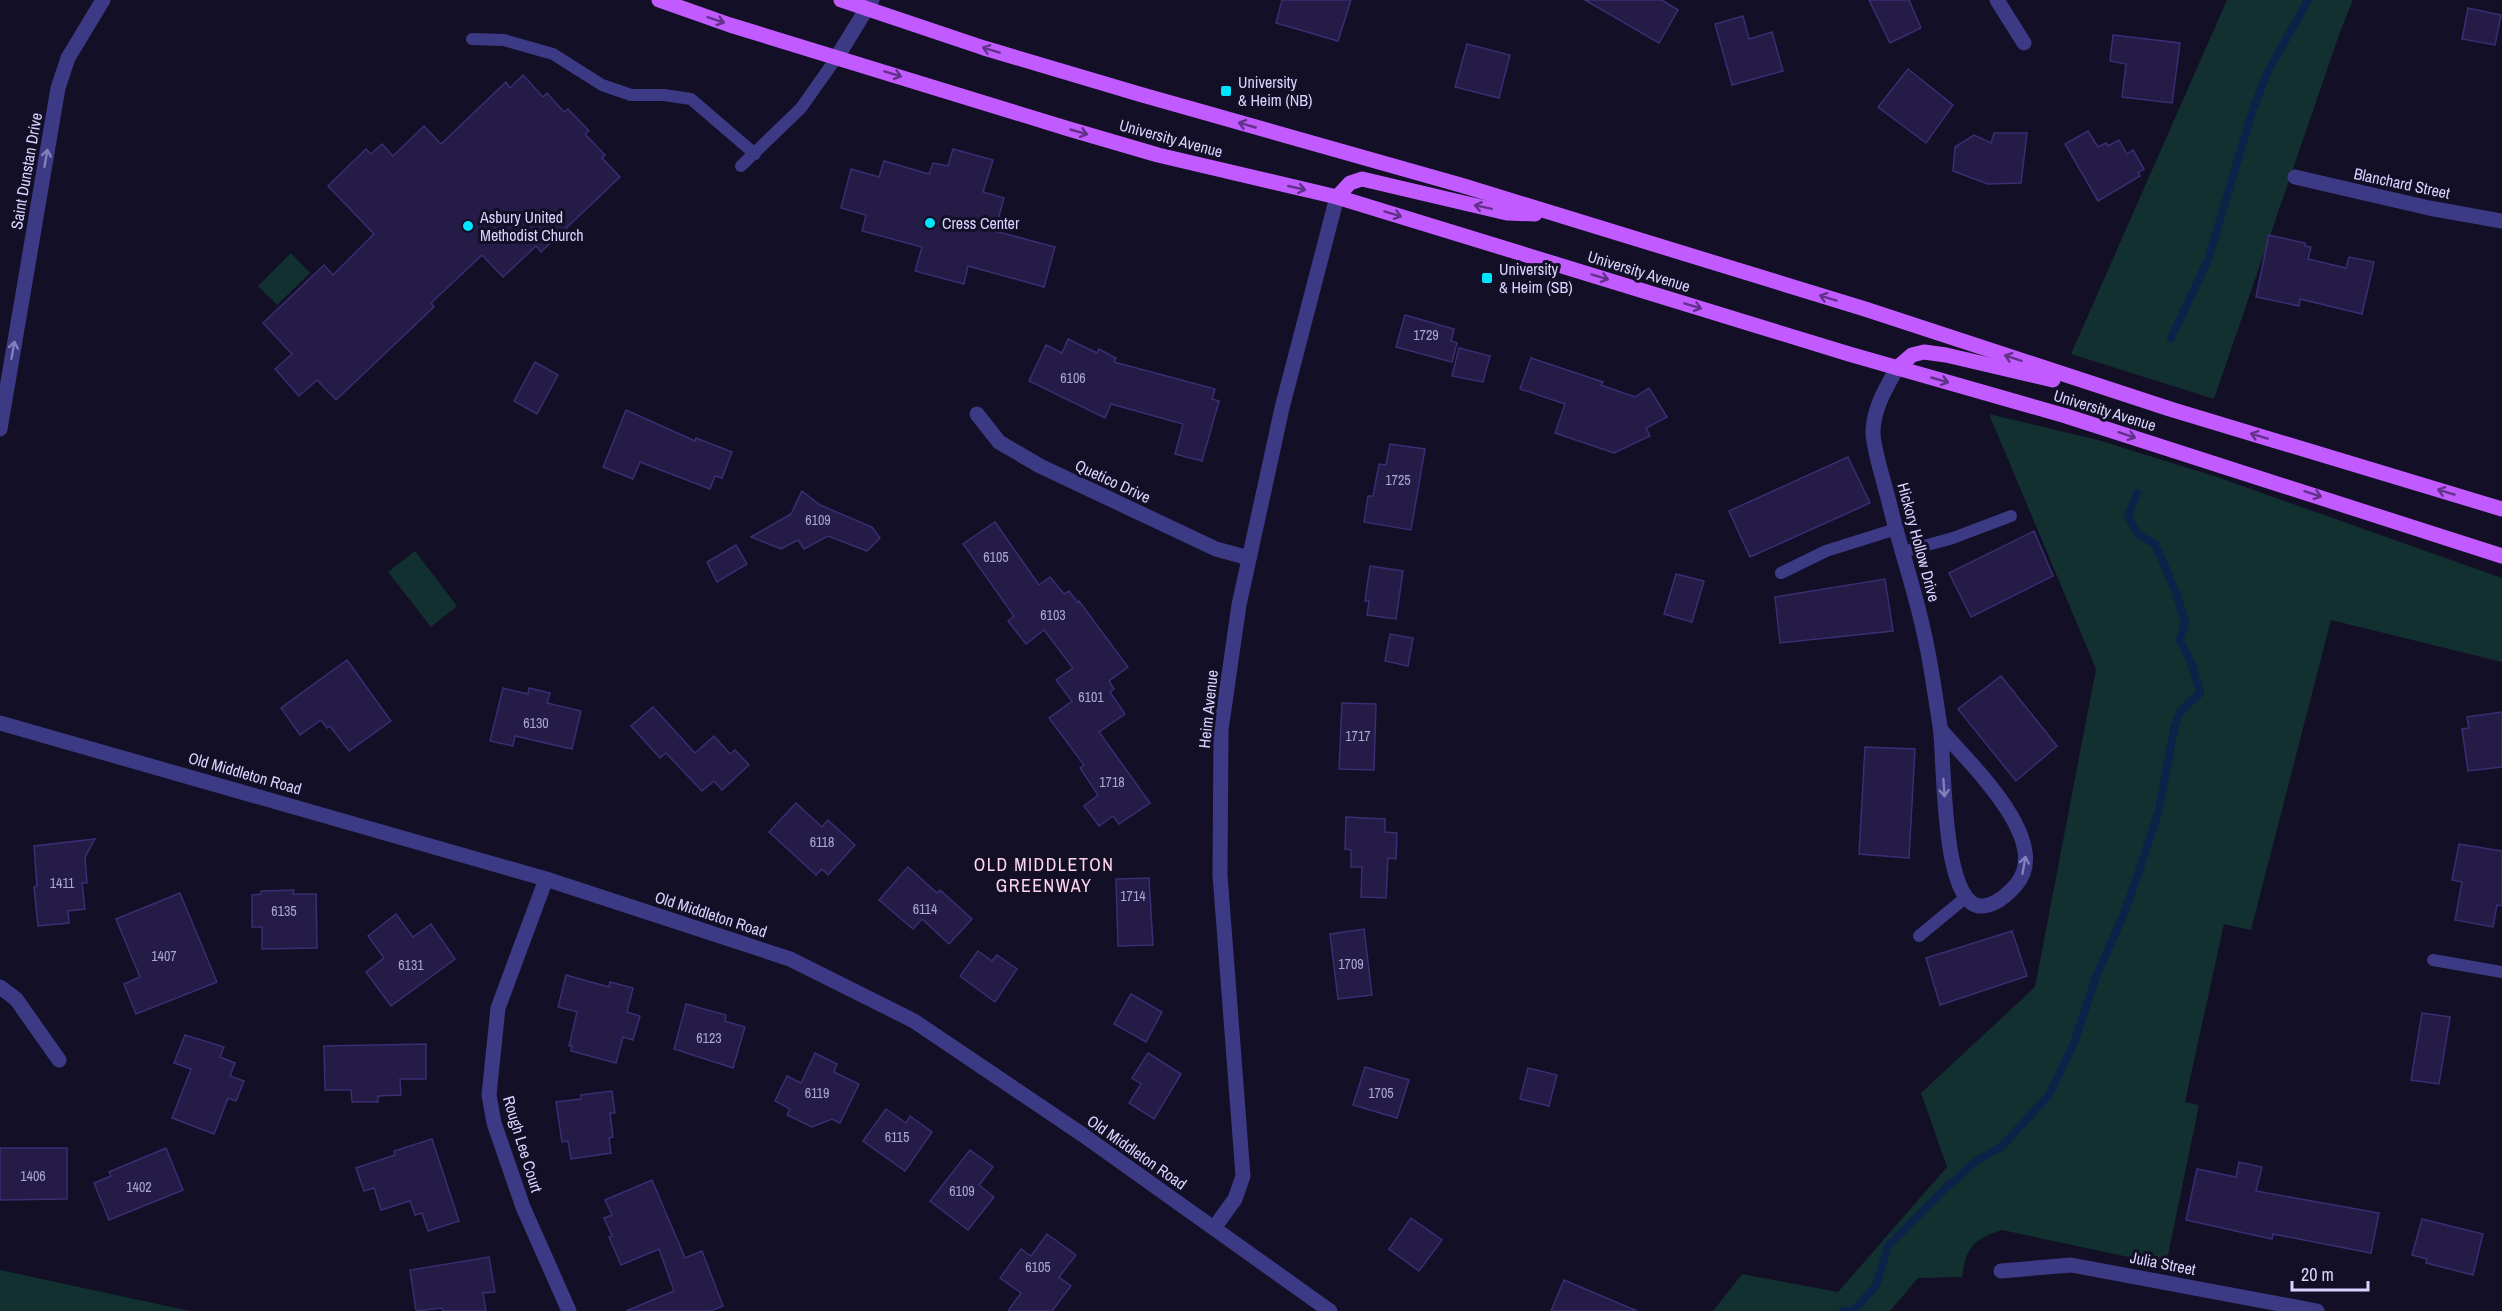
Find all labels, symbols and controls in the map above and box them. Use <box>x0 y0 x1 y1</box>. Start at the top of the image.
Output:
one-way arrow <box>706 15 725 26</box>
one-way arrow <box>982 44 1001 55</box>
one-way arrow <box>883 69 902 80</box>
place label: University & Heim (NB) <box>1238 71 1312 111</box>
marker: University & Heim (NB) <box>1219 84 1233 98</box>
street label: Saint Dunstan Drive <box>5 111 47 231</box>
street label: University Avenue <box>1117 114 1225 162</box>
one-way arrow <box>1238 119 1257 130</box>
one-way arrow <box>1069 127 1088 138</box>
one-way arrow <box>41 149 52 169</box>
street label: Blanchard Street <box>2352 162 2452 204</box>
one-way arrow <box>1287 183 1306 194</box>
one-way arrow <box>1473 201 1492 213</box>
place label: Asbury United Methodist Church <box>479 206 584 246</box>
one-way arrow <box>1383 209 1402 220</box>
place label: Cress Center <box>942 212 1020 234</box>
marker: Cress Center <box>923 216 937 230</box>
marker: Asbury United Methodist Church <box>461 219 475 233</box>
street label: University Avenue <box>1585 245 1693 297</box>
place label: University & Heim (SB) <box>1499 258 1573 298</box>
marker: University & Heim (SB) <box>1480 271 1494 285</box>
one-way arrow <box>1590 272 1609 283</box>
one-way arrow <box>1819 292 1838 303</box>
one-way arrow <box>1683 301 1702 312</box>
house number: 1729 <box>1413 326 1439 344</box>
one-way arrow <box>8 341 19 361</box>
one-way arrow <box>2004 352 2023 363</box>
house number: 6106 <box>1060 369 1086 387</box>
one-way arrow <box>1930 375 1949 386</box>
street label: University Avenue <box>2051 384 2159 436</box>
one-way arrow <box>2117 430 2136 441</box>
one-way arrow <box>2250 430 2269 441</box>
street label: Quetico Drive <box>1072 454 1154 508</box>
house number: 1725 <box>1385 471 1411 489</box>
street label: Hickory Hollow Drive <box>1893 480 1945 604</box>
one-way arrow <box>2437 486 2456 497</box>
one-way arrow <box>2303 489 2322 500</box>
house number: 6109 <box>805 511 831 529</box>
house number: 6105 <box>983 548 1009 566</box>
house number: 6103 <box>1040 606 1066 624</box>
street label: Heim Avenue <box>1193 669 1223 749</box>
house number: 6101 <box>1078 688 1104 706</box>
house number: 6130 <box>523 714 549 732</box>
house number: 1717 <box>1345 727 1371 745</box>
street label: Old Middleton Road <box>186 746 304 800</box>
house number: 1718 <box>1099 773 1125 791</box>
one-way arrow <box>1939 778 1950 798</box>
house number: 6118 <box>810 833 834 851</box>
district label: OLD MIDDLETON GREENWAY <box>974 852 1114 898</box>
one-way arrow <box>2019 856 2030 876</box>
house number: 1411 <box>50 874 75 892</box>
street label: Old Middleton Road <box>652 886 770 942</box>
house number: 1714 <box>1120 887 1146 905</box>
house number: 6114 <box>913 900 938 918</box>
house number: 6135 <box>271 902 297 920</box>
house number: 1407 <box>151 947 177 965</box>
house number: 1709 <box>1338 955 1364 973</box>
house number: 6131 <box>398 956 424 974</box>
house number: 6123 <box>696 1029 722 1047</box>
house number: 6119 <box>805 1084 829 1102</box>
house number: 1705 <box>1368 1084 1394 1102</box>
street label: Rough Lee Court <box>498 1093 548 1195</box>
street label: Old Middleton Road <box>1083 1110 1191 1194</box>
house number: 6115 <box>885 1128 909 1146</box>
house number: 1406 <box>20 1167 46 1185</box>
house number: 1402 <box>126 1178 152 1196</box>
house number: 6109 <box>949 1182 975 1200</box>
street label: Julia Street <box>2128 1246 2198 1280</box>
scale bar <box>2292 1254 2368 1292</box>
house number: 6105 <box>1025 1258 1051 1276</box>
text: 20 m <box>2301 1262 2334 1287</box>

